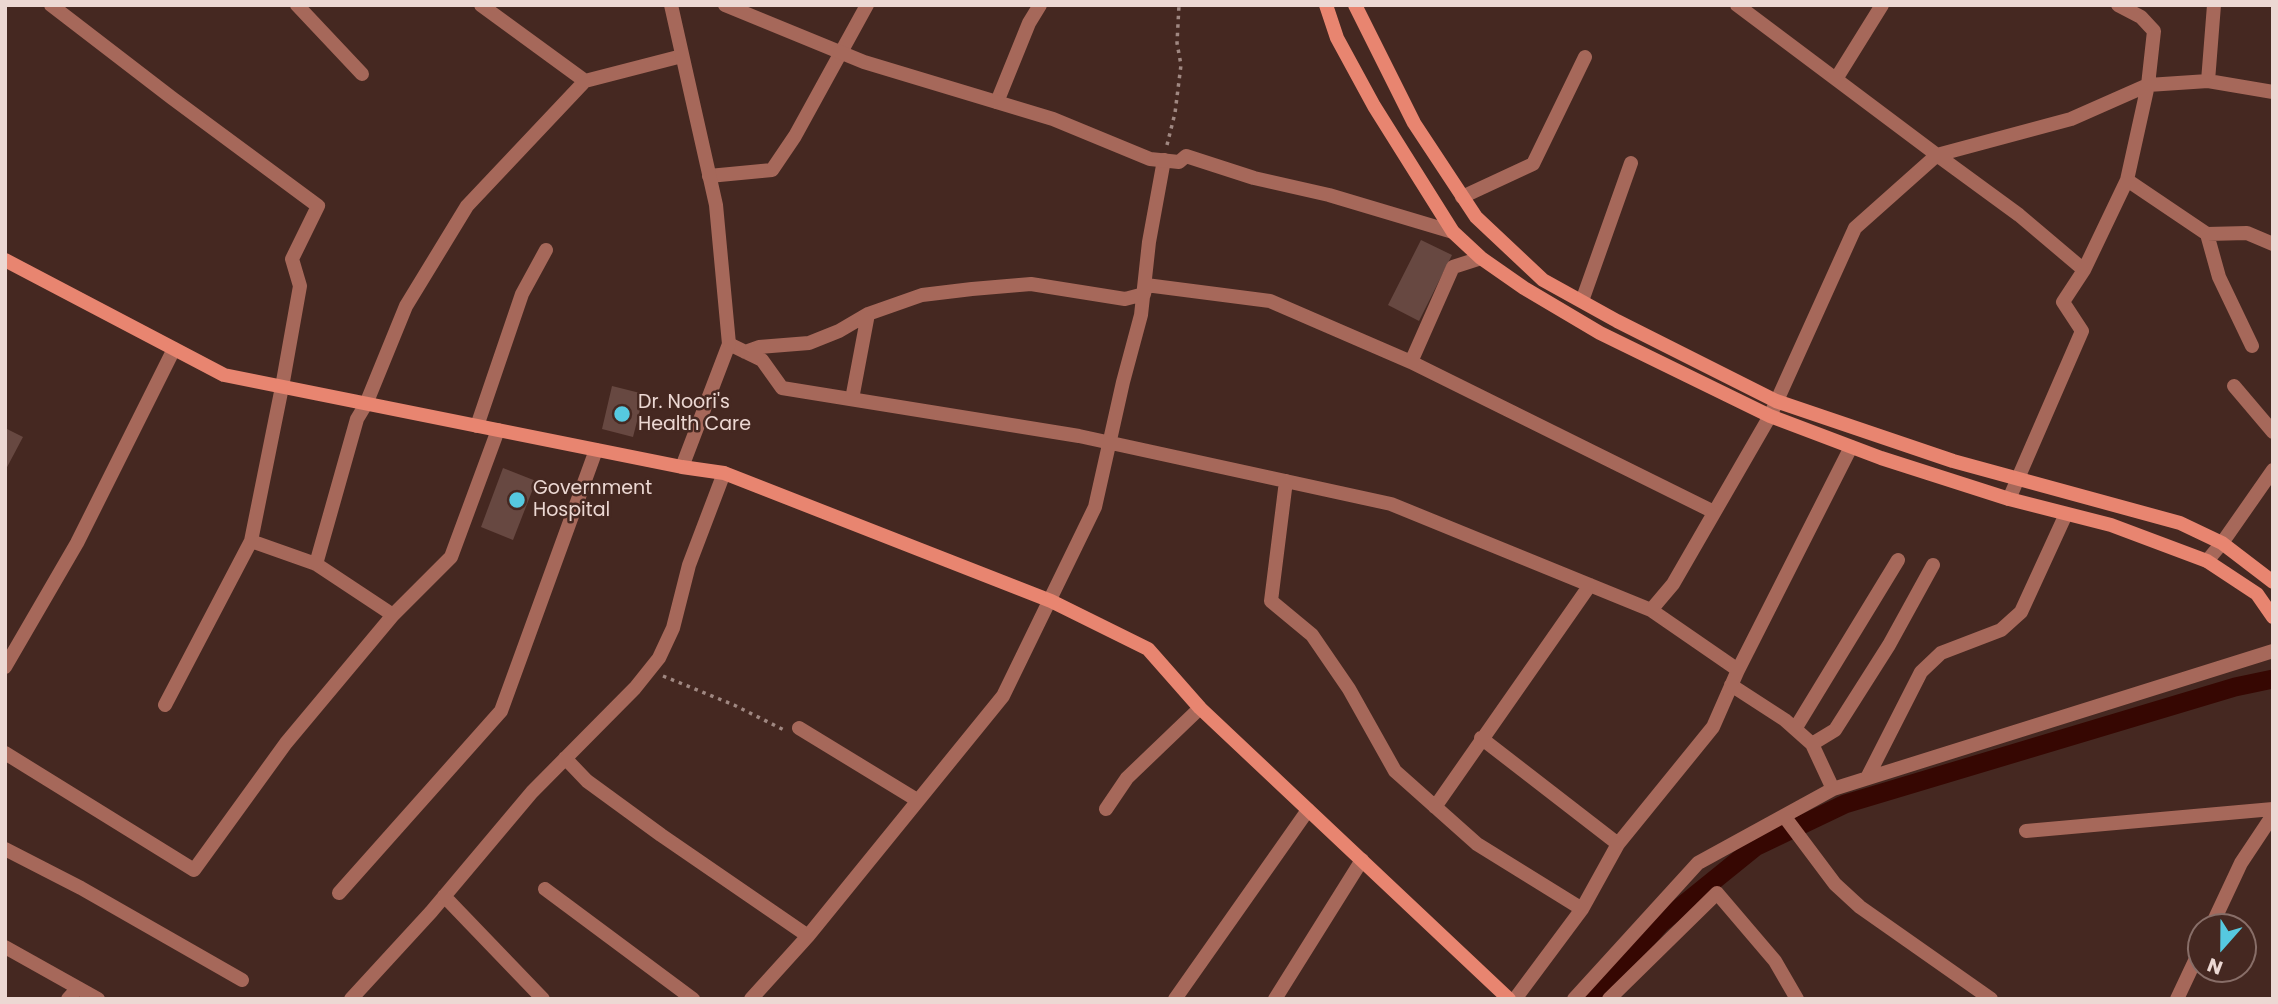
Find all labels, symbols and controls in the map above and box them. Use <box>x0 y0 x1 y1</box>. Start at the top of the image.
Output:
place label: Dr. Noori's Health Care <box>638 392 751 436</box>
marker: Dr. Noori's Health Care <box>612 404 632 424</box>
place label: Government Hospital <box>533 478 652 522</box>
marker: Government Hospital <box>507 490 527 510</box>
north arrow <box>2187 913 2257 983</box>
text: N <box>2204 951 2227 981</box>

